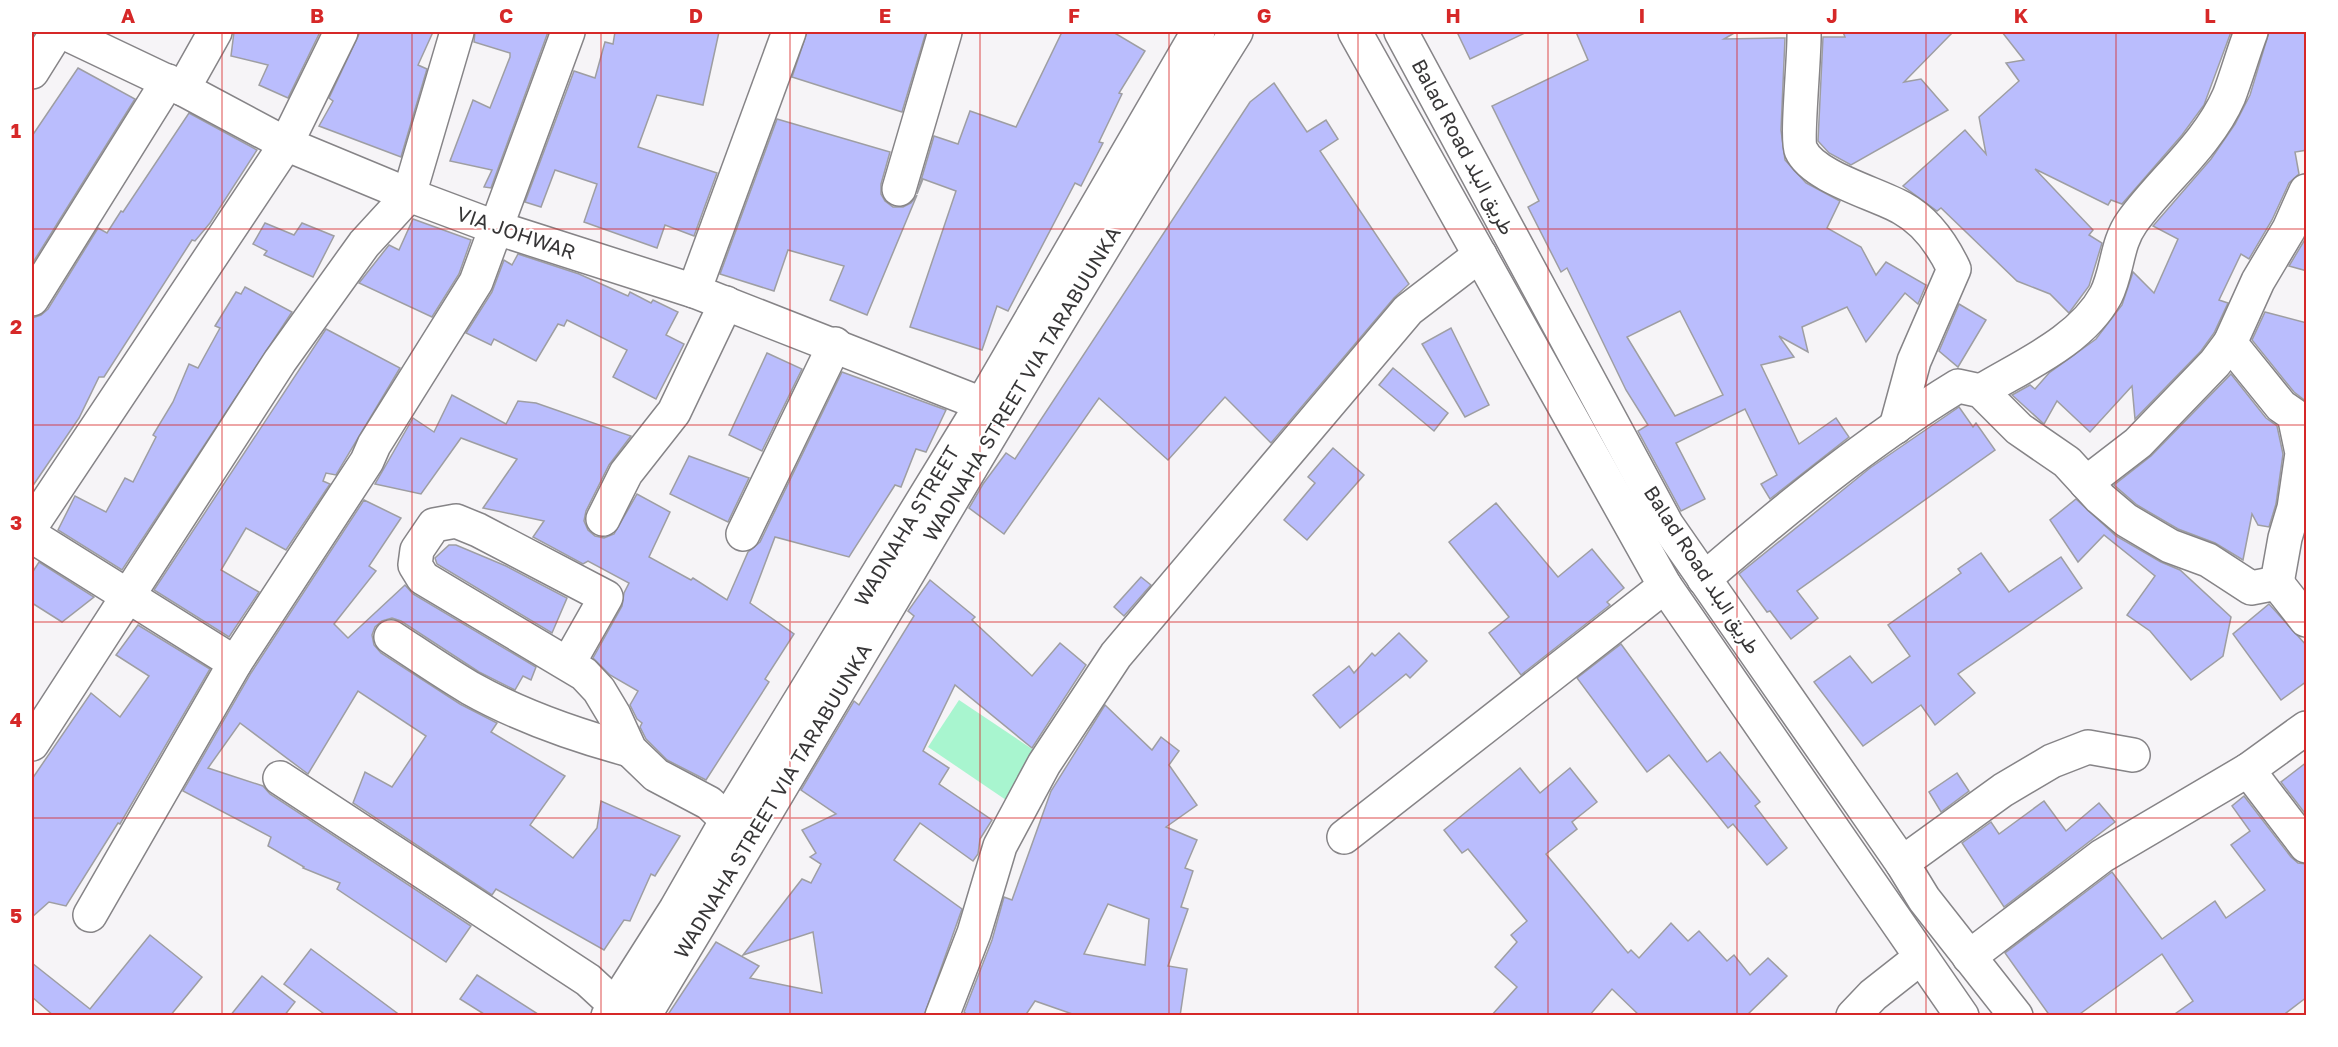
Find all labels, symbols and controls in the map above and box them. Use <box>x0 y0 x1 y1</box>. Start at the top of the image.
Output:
text: A <box>121 3 135 27</box>
text: B <box>310 3 324 27</box>
text: C <box>499 3 513 27</box>
text: D <box>689 3 703 27</box>
text: E <box>879 3 891 27</box>
text: F <box>1068 3 1080 27</box>
text: G <box>1257 3 1271 27</box>
text: H <box>1445 3 1461 27</box>
text: I <box>1639 3 1645 27</box>
text: J <box>1826 3 1838 27</box>
text: K <box>2014 3 2029 27</box>
text: L <box>2204 3 2216 27</box>
street label: Balad Road طريق البلد <box>1406 55 1520 239</box>
text: 1 <box>11 118 21 142</box>
street label: VIA JOHWAR <box>454 200 579 264</box>
street label: WADNAHA STREET VIA TARABUUNKA <box>917 222 1125 545</box>
text: 2 <box>10 314 22 338</box>
street label: WADNAHA STREET <box>849 441 964 610</box>
street label: Balad Road طريق البلد <box>1638 481 1766 659</box>
text: 3 <box>10 510 22 534</box>
street label: WADNAHA STREET VIA TARABUUNKA <box>668 639 876 962</box>
text: 4 <box>10 707 22 731</box>
text: 5 <box>10 903 22 927</box>

